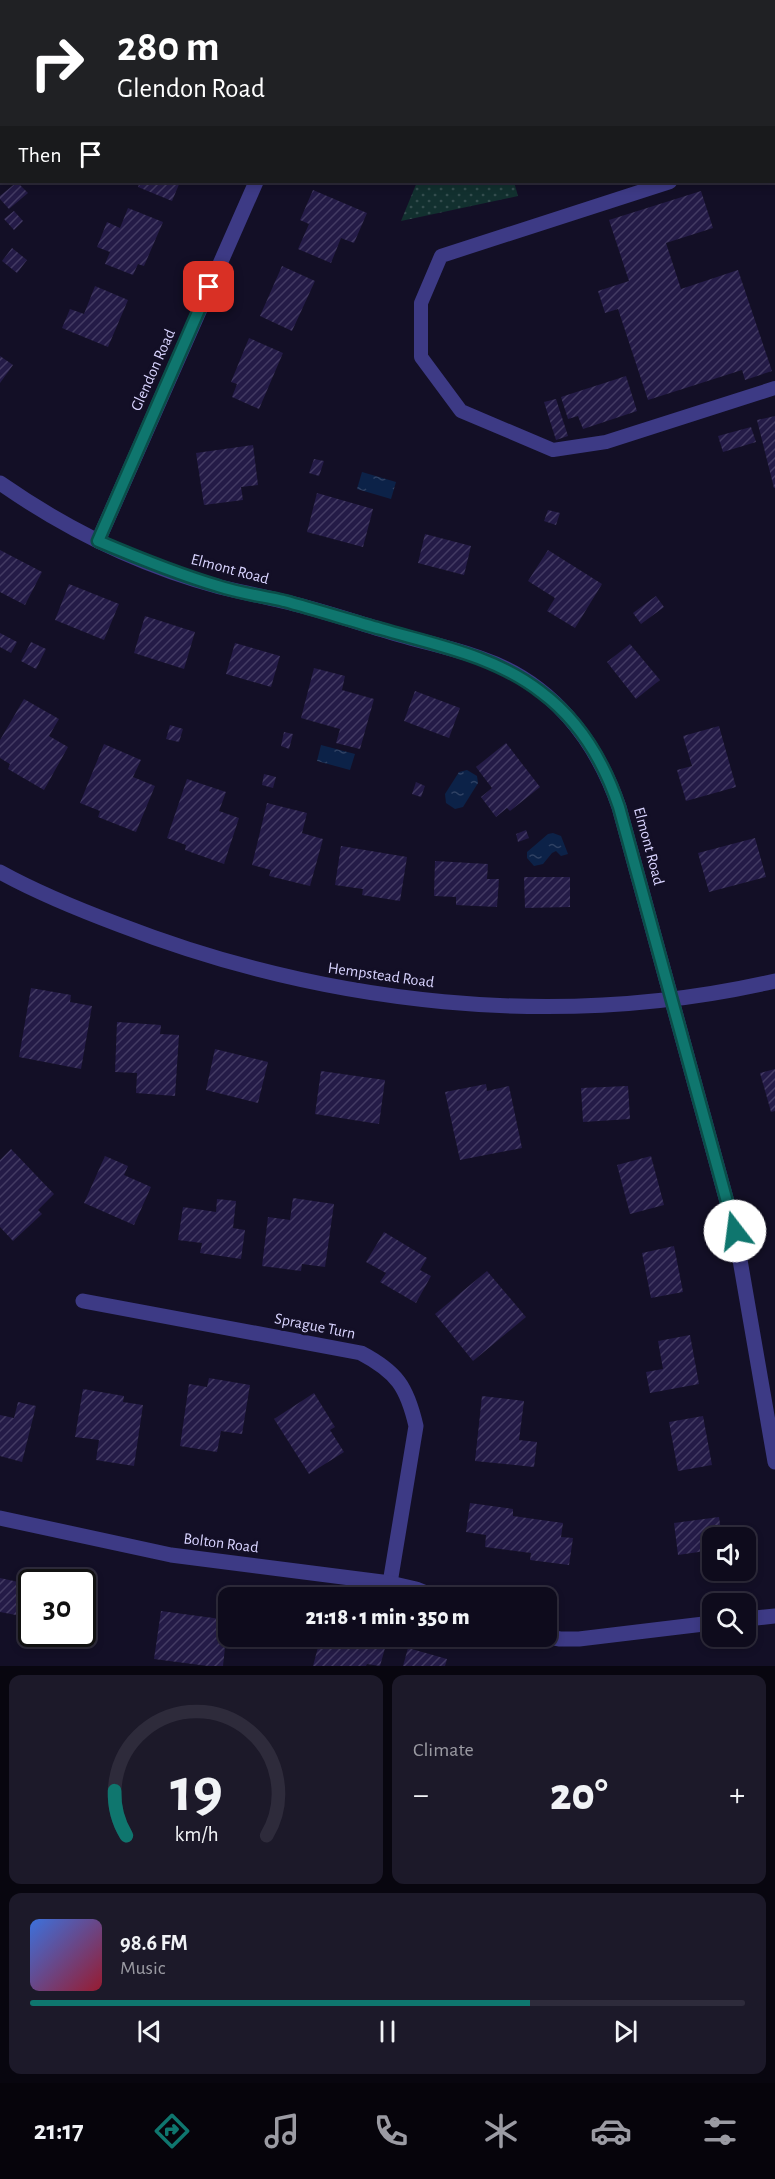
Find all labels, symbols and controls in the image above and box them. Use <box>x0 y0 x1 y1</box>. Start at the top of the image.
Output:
icon: right <box>18 24 96 102</box>
text: 280 m <box>117 26 220 68</box>
text: Glendon Road <box>117 75 265 102</box>
icon: arrive <box>74 138 107 171</box>
text: Then <box>18 144 62 166</box>
pin <box>183 261 234 312</box>
icon: arrive <box>192 270 225 303</box>
street label: Glendon Road <box>128 327 178 413</box>
street label: Elmont Road <box>189 551 271 587</box>
street label: Elmont Road <box>631 805 667 887</box>
street label: Hempstead Road <box>327 960 435 990</box>
position arrow <box>703 1199 767 1263</box>
street label: Sprague Turn <box>273 1310 357 1342</box>
map controls <box>702 1527 756 1647</box>
button: sound <box>702 1527 756 1581</box>
street label: Bolton Road <box>183 1530 259 1556</box>
speed limit sign: 30 <box>18 1569 96 1647</box>
button: search <box>702 1593 756 1647</box>
text: 21:18 · 1 min · 350 m <box>305 1606 470 1628</box>
text: Climate <box>413 1740 474 1760</box>
text: 19 <box>170 1760 222 1822</box>
text: 20° <box>550 1773 608 1818</box>
text: − <box>413 1779 429 1812</box>
text: + <box>729 1779 745 1812</box>
text: km/h <box>174 1825 218 1846</box>
text: 98.6 FM <box>120 1932 188 1954</box>
text: Music <box>120 1958 166 1978</box>
icon: previous <box>133 2015 166 2048</box>
icon: pause <box>371 2015 404 2048</box>
icon: next <box>609 2015 642 2048</box>
icon: directions <box>151 2110 193 2152</box>
icon: music <box>261 2110 303 2152</box>
icon: phone <box>370 2110 412 2152</box>
icon: climate <box>480 2110 522 2152</box>
icon: car <box>590 2110 632 2152</box>
icon: filters <box>699 2110 741 2152</box>
text: 21:17 <box>34 2117 84 2144</box>

